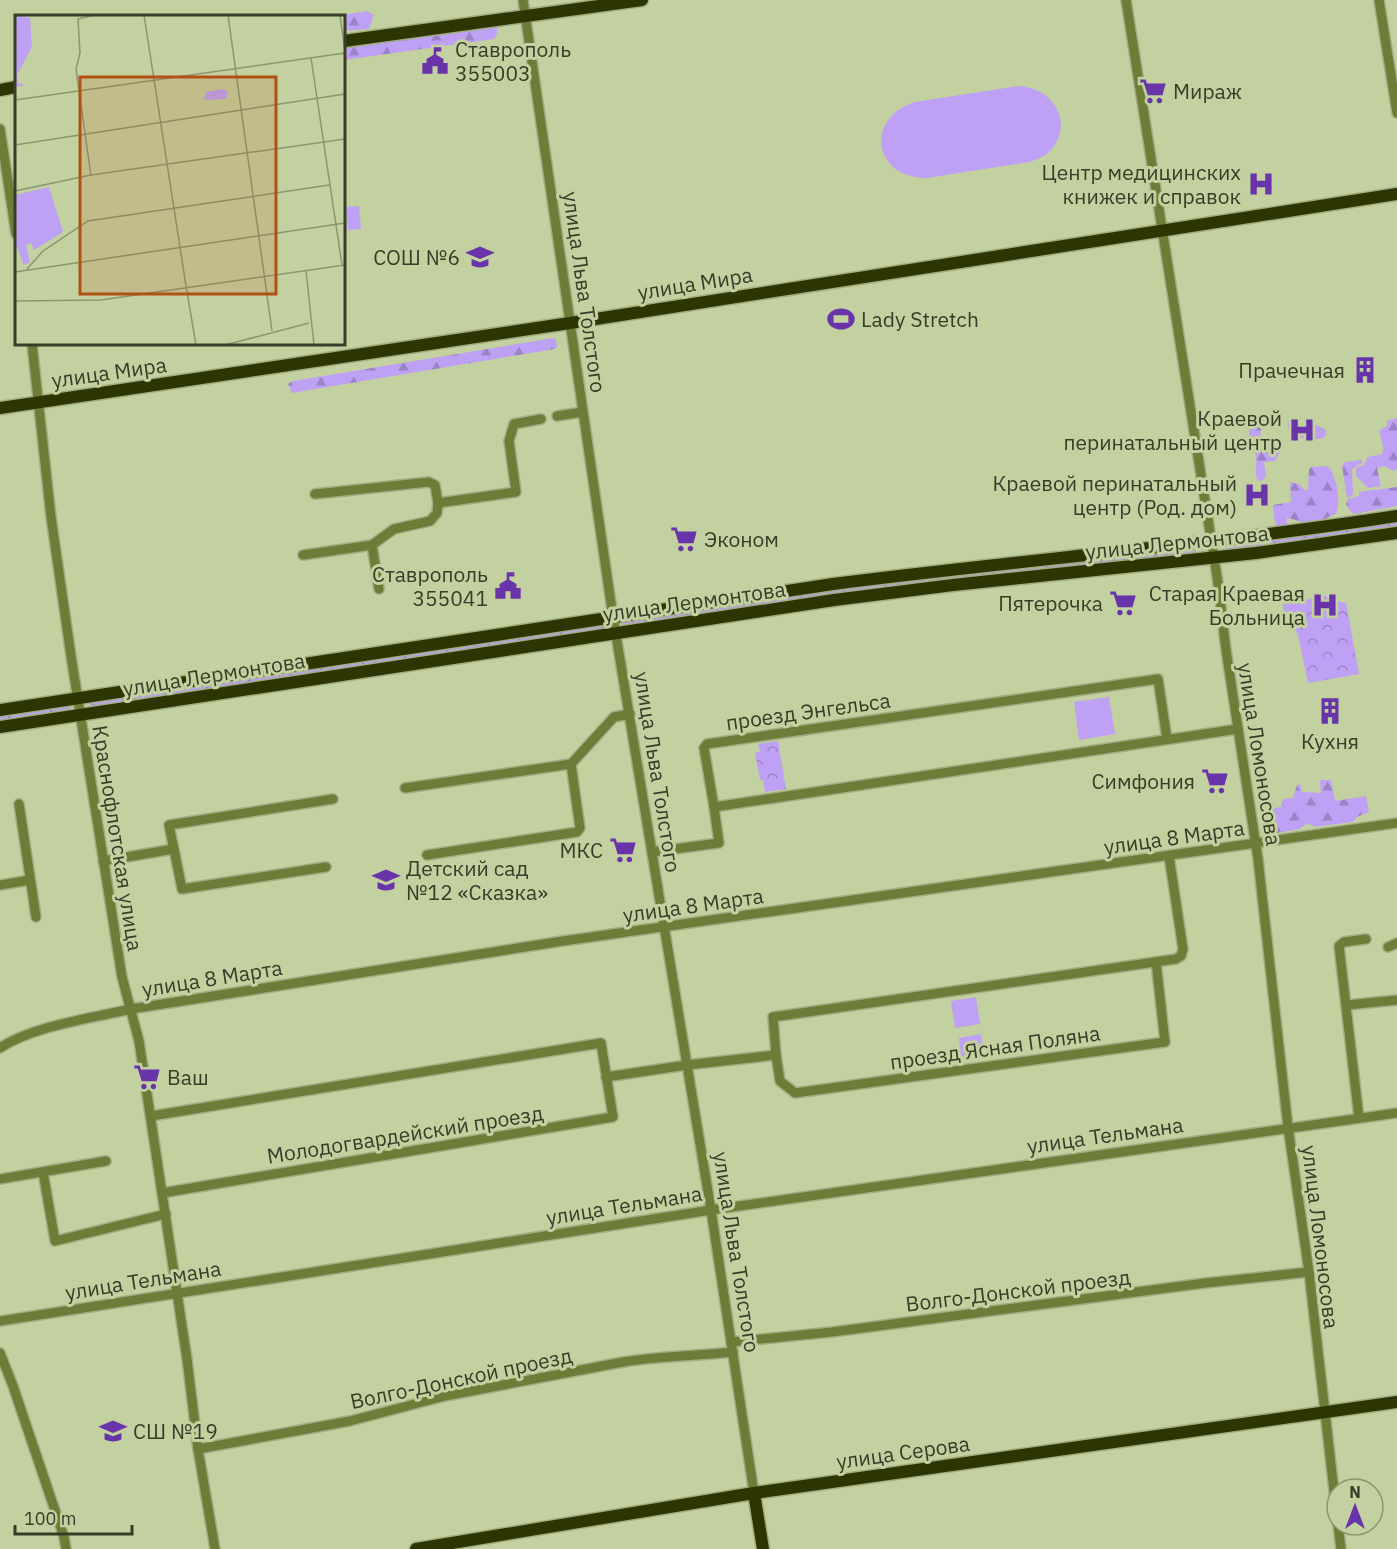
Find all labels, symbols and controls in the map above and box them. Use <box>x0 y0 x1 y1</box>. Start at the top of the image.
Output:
inset map <box>15 15 345 345</box>
place label: Ставрополь 355003 <box>455 35 571 87</box>
public building icon: Ставрополь 355003 <box>420 46 450 76</box>
supermarket icon: Мираж <box>1138 76 1168 106</box>
place label: Мираж <box>1173 77 1242 105</box>
place label: Центр медицинских книжек и справок <box>1041 158 1241 210</box>
hospital icon: Центр медицинских книжек и справок <box>1246 169 1276 199</box>
street label: улица Льва Толстого <box>557 190 613 394</box>
school or university icon: СОШ №6 <box>465 242 495 272</box>
place label: СОШ №6 <box>373 243 460 271</box>
street label: улица Мира <box>636 260 754 306</box>
sports icon: Lady Stretch <box>826 304 856 334</box>
place label: Lady Stretch <box>861 305 979 333</box>
street label: улица Мира <box>50 350 168 394</box>
building icon: Прачечная <box>1350 355 1380 385</box>
place label: Прачечная <box>1238 356 1345 384</box>
place label: Краевой перинатальный центр <box>1063 404 1282 456</box>
hospital icon: Краевой перинатальный центр <box>1287 415 1317 445</box>
place label: Краевой перинатальный центр (Род. дом) <box>992 469 1237 521</box>
hospital icon: Краевой перинатальный центр (Род. дом) <box>1242 480 1272 510</box>
street label: улица Лермонтова <box>1084 518 1270 566</box>
supermarket icon: Эконом <box>669 524 699 554</box>
place label: Эконом <box>704 525 779 553</box>
place label: Ставрополь 355041 <box>372 560 488 612</box>
public building icon: Ставрополь 355041 <box>493 571 523 601</box>
street label: улица Лермонтова <box>601 574 787 628</box>
place label: Старая Краевая Больница <box>1149 579 1305 631</box>
supermarket icon: Пятерочка <box>1108 588 1138 618</box>
place label: Пятерочка <box>998 589 1103 617</box>
hospital icon: Старая Краевая Больница <box>1310 590 1340 620</box>
street label: улица Лермонтова <box>121 646 307 702</box>
street label: улица Ломоносова <box>1232 661 1288 847</box>
street label: улица Льва Толстого <box>628 670 688 874</box>
street label: проезд Энгельса <box>724 686 892 736</box>
building icon: Кухня <box>1315 696 1345 726</box>
street label: Краснофлотская улица <box>86 723 150 953</box>
place label: Кухня <box>1301 727 1359 755</box>
supermarket icon: Симфония <box>1200 766 1230 796</box>
place label: Симфония <box>1092 767 1195 795</box>
street label: улица 8 Марта <box>1102 813 1246 861</box>
supermarket icon: МКС <box>608 835 638 865</box>
place label: МКС <box>560 836 603 864</box>
place label: Детский сад №12 «Сказка» <box>406 854 548 906</box>
school or university icon: Детский сад №12 «Сказка» <box>371 865 401 895</box>
street label: улица 8 Марта <box>621 881 765 929</box>
street label: улица 8 Марта <box>140 953 284 1003</box>
street label: проезд Ясная Поляна <box>888 1018 1102 1076</box>
supermarket icon: Ваш <box>132 1062 162 1092</box>
place label: Ваш <box>167 1063 209 1091</box>
street label: Молодогвардейский проезд <box>265 1098 545 1170</box>
street label: улица Тельмана <box>1025 1110 1185 1160</box>
street label: улица Ломоносова <box>1296 1144 1346 1330</box>
street label: улица Льва Толстого <box>707 1150 767 1354</box>
street label: улица Тельмана <box>544 1179 704 1231</box>
street label: улица Тельмана <box>63 1254 223 1306</box>
street label: Волго-Донской проезд <box>904 1262 1132 1318</box>
street label: Волго-Донской проезд <box>347 1341 575 1415</box>
school or university icon: СШ №19 <box>98 1416 128 1446</box>
place label: СШ №19 <box>133 1417 218 1445</box>
street label: улица Серова <box>834 1429 972 1475</box>
north arrow <box>1325 1477 1385 1537</box>
text: N <box>1349 1482 1361 1502</box>
scale bar <box>15 1498 132 1536</box>
text: 100 m <box>24 1507 76 1530</box>

